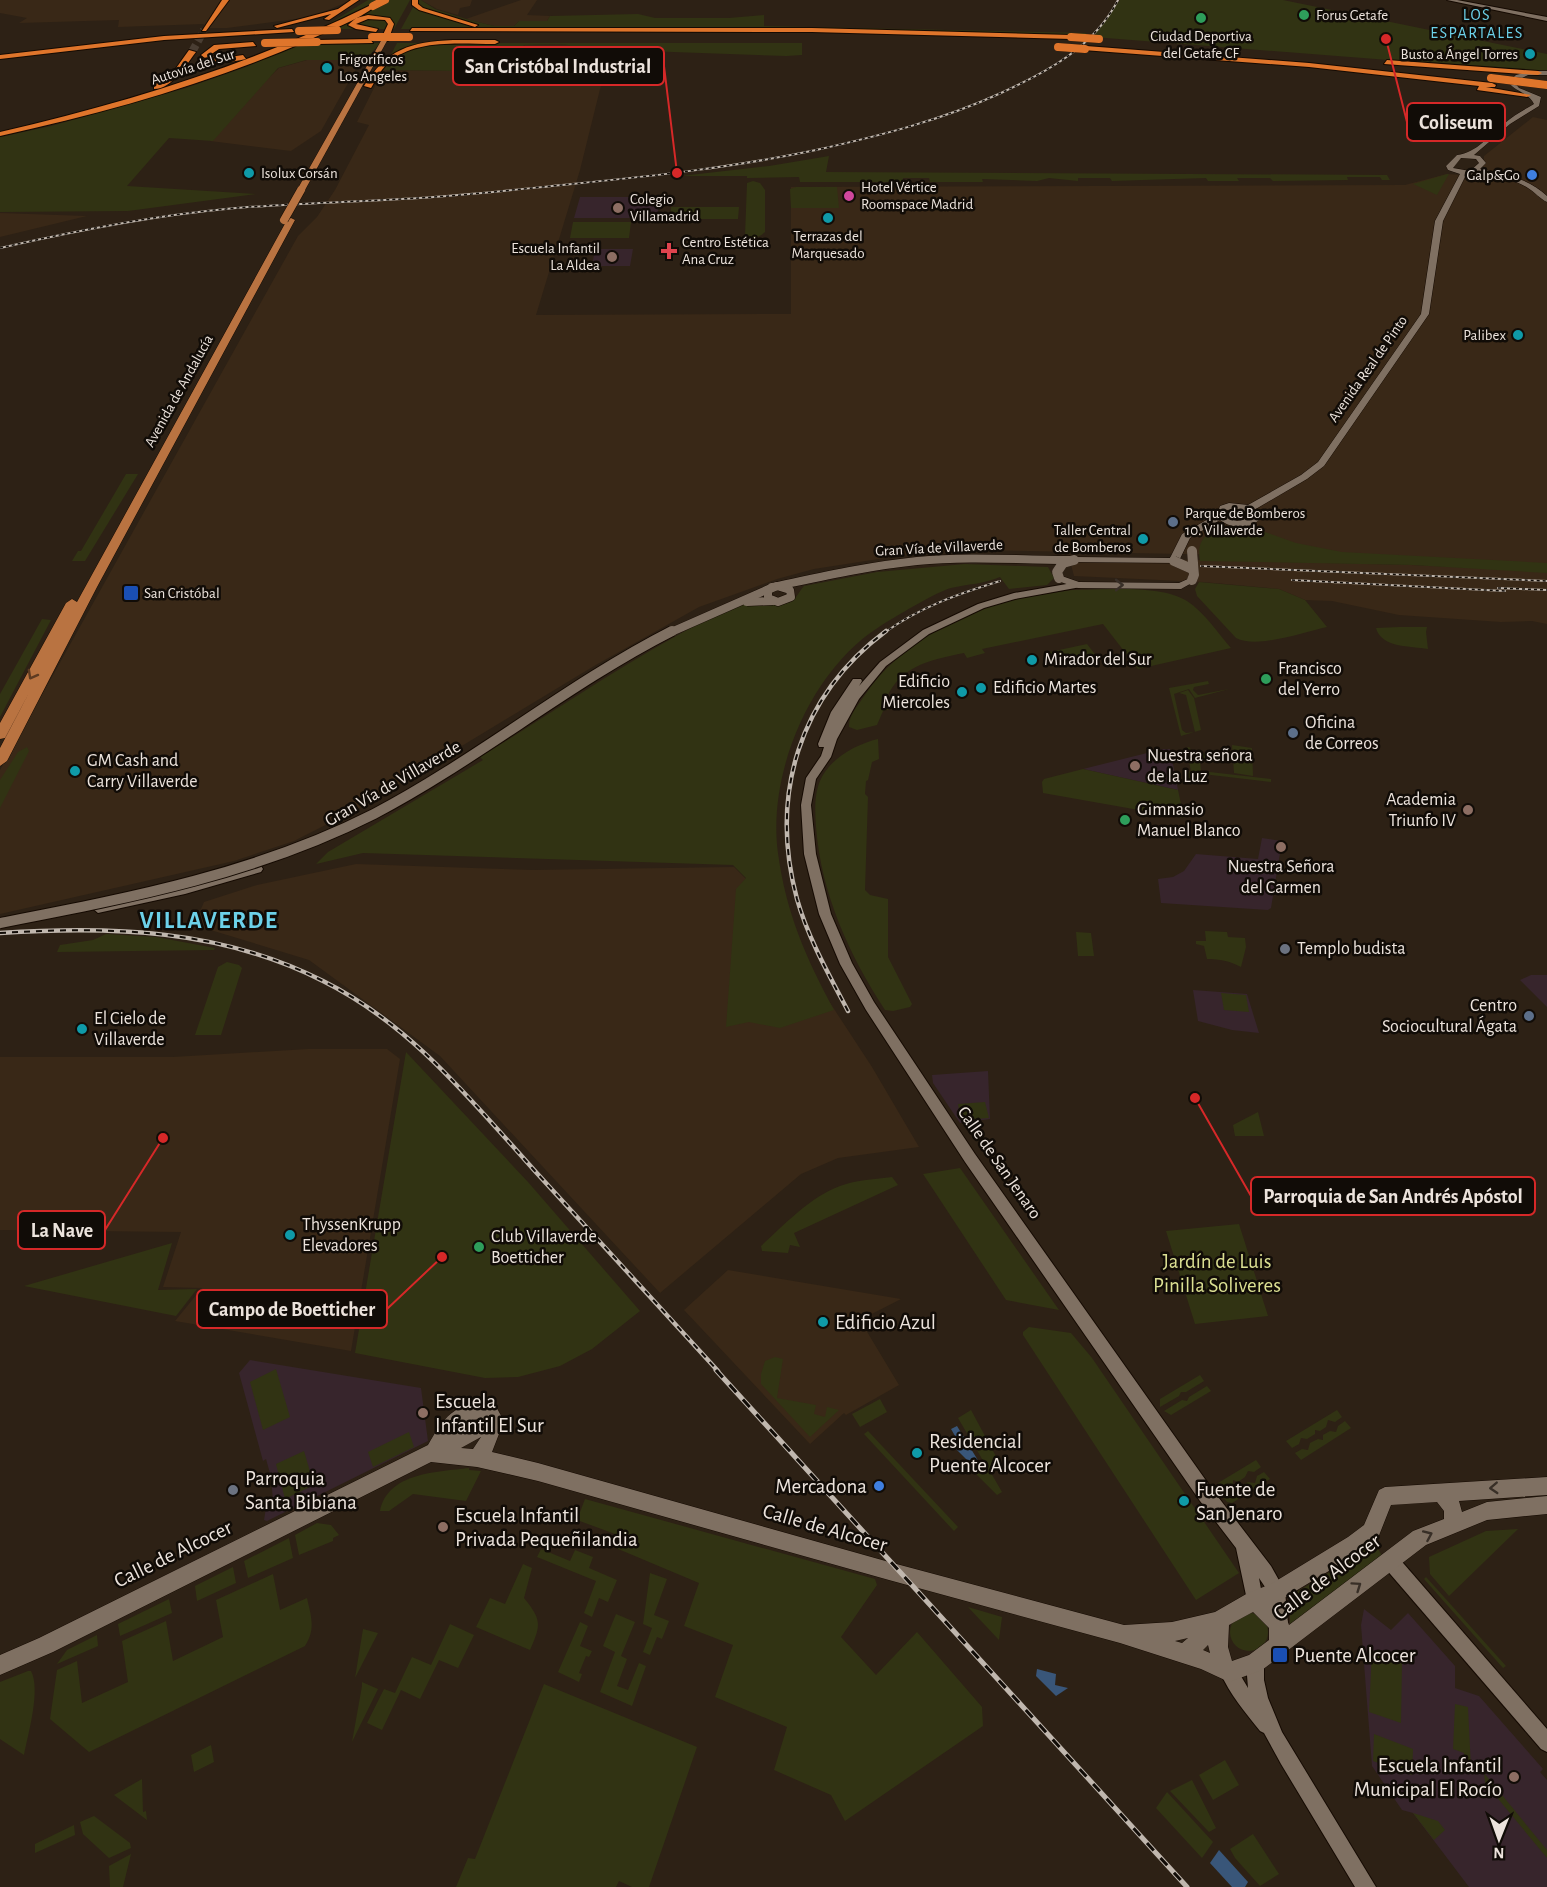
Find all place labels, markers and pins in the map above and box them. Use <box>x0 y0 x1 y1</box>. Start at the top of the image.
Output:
marker: Forus Getafe <box>1297 8 1311 22</box>
place label: Forus Getafe <box>1316 8 1388 23</box>
marker: Ciudad Deportiva del Getafe CF <box>1194 11 1208 25</box>
place label: Ciudad Deportiva del Getafe CF <box>1150 29 1252 61</box>
place label: Busto a Ángel Torres <box>1401 45 1518 62</box>
callout: San Cristóbal Industrial <box>453 47 664 85</box>
marker: Busto a Ángel Torres <box>1523 47 1537 61</box>
place label: Frigorificos Los Angeles <box>339 52 407 84</box>
marker: Frigorificos Los Angeles <box>320 61 334 75</box>
callout: Coliseum <box>1407 103 1505 141</box>
marker: Isolux Corsán <box>242 166 256 180</box>
place label: Isolux Corsán <box>261 166 338 181</box>
place label: Galp&Go <box>1466 168 1520 183</box>
marker: Galp&Go <box>1525 168 1539 182</box>
place label: Hotel Vértice Roomspace Madrid <box>861 180 973 212</box>
marker: Hotel Vértice Roomspace Madrid <box>842 189 856 203</box>
place label: Colegio Villamadrid <box>630 192 699 224</box>
marker: Colegio Villamadrid <box>611 201 625 215</box>
marker: Terrazas del Marquesado <box>821 211 835 225</box>
place label: Terrazas del Marquesado <box>791 229 865 261</box>
place label: Centro Estética Ana Cruz <box>682 235 769 267</box>
place label: Escuela Infantil La Aldea <box>511 241 600 273</box>
marker: Centro Estética Ana Cruz <box>660 242 678 260</box>
marker: Escuela Infantil La Aldea <box>605 250 619 264</box>
place label: Palibex <box>1463 328 1506 343</box>
marker: Palibex <box>1511 328 1525 342</box>
place label: Parque de Bomberos 10. Villaverde <box>1185 506 1305 538</box>
marker: Parque de Bomberos 10. Villaverde <box>1166 515 1180 529</box>
place label: Taller Central de Bomberos <box>1054 523 1131 555</box>
marker: Taller Central de Bomberos <box>1136 532 1150 546</box>
marker: San Cristóbal <box>122 584 140 602</box>
place label: San Cristóbal <box>144 586 220 601</box>
place label: Mirador del Sur <box>1044 651 1152 669</box>
marker: Mirador del Sur <box>1025 653 1039 667</box>
place label: Francisco del Yerro <box>1278 660 1342 699</box>
marker: Francisco del Yerro <box>1259 672 1273 686</box>
place label: Edificio Miercoles <box>882 673 950 712</box>
place label: Edificio Martes <box>993 679 1096 697</box>
marker: Edificio Martes <box>974 681 988 695</box>
marker: Edificio Miercoles <box>955 685 969 699</box>
place label: Oficina de Correos <box>1305 714 1379 753</box>
marker: Oficina de Correos <box>1286 726 1300 740</box>
place label: Nuestra señora de la Luz <box>1147 747 1253 786</box>
place label: GM Cash and Carry Villaverde <box>87 752 198 791</box>
marker: Nuestra señora de la Luz <box>1128 759 1142 773</box>
marker: GM Cash and Carry Villaverde <box>68 764 82 778</box>
place label: Academia Triunfo IV <box>1386 791 1457 830</box>
place label: Gimnasio Manuel Blanco <box>1137 801 1241 840</box>
marker: Academia Triunfo IV <box>1461 803 1475 817</box>
marker: Gimnasio Manuel Blanco <box>1118 813 1132 827</box>
marker: Nuestra Señora del Carmen <box>1274 840 1288 854</box>
place label: Nuestra Señora del Carmen <box>1227 858 1335 897</box>
place label: Templo budista <box>1297 940 1406 958</box>
marker: Templo budista <box>1278 942 1292 956</box>
place label: Centro Sociocultural Ágata <box>1382 997 1517 1036</box>
marker: Centro Sociocultural Ágata <box>1522 1009 1536 1023</box>
place label: El Cielo de Villaverde <box>94 1010 166 1049</box>
marker: El Cielo de Villaverde <box>75 1022 89 1036</box>
callout: Parroquia de San Andrés Apóstol <box>1251 1177 1535 1215</box>
callout: La Nave <box>18 1211 105 1249</box>
place label: ThyssenKrupp Elevadores <box>302 1216 401 1255</box>
marker: ThyssenKrupp Elevadores <box>283 1228 297 1242</box>
place label: Club Villaverde Boetticher <box>491 1228 597 1267</box>
marker: Club Villaverde Boetticher <box>472 1240 486 1254</box>
callout: Campo de Boetticher <box>197 1290 387 1328</box>
place label: Edificio Azul <box>835 1312 936 1333</box>
marker: Edificio Azul <box>816 1315 830 1329</box>
place label: Escuela Infantil El Sur <box>435 1391 544 1436</box>
marker: Escuela Infantil El Sur <box>416 1406 430 1420</box>
place label: Residencial Puente Alcocer <box>929 1431 1051 1476</box>
marker: Residencial Puente Alcocer <box>910 1446 924 1460</box>
place label: Parroquia Santa Bibiana <box>245 1468 357 1513</box>
place label: Mercadona <box>775 1476 867 1497</box>
marker: Mercadona <box>872 1479 886 1493</box>
place label: Fuente de San Jenaro <box>1196 1479 1282 1524</box>
marker: Parroquia Santa Bibiana <box>226 1483 240 1497</box>
marker: Fuente de San Jenaro <box>1177 1494 1191 1508</box>
place label: Escuela Infantil Privada Pequeñilandia <box>455 1505 638 1550</box>
marker: Escuela Infantil Privada Pequeñilandia <box>436 1520 450 1534</box>
place label: Puente Alcocer <box>1294 1645 1416 1666</box>
marker: Puente Alcocer <box>1271 1646 1289 1664</box>
place label: Escuela Infantil Municipal El Rocío <box>1354 1755 1502 1800</box>
marker: Escuela Infantil Municipal El Rocío <box>1507 1770 1521 1784</box>

